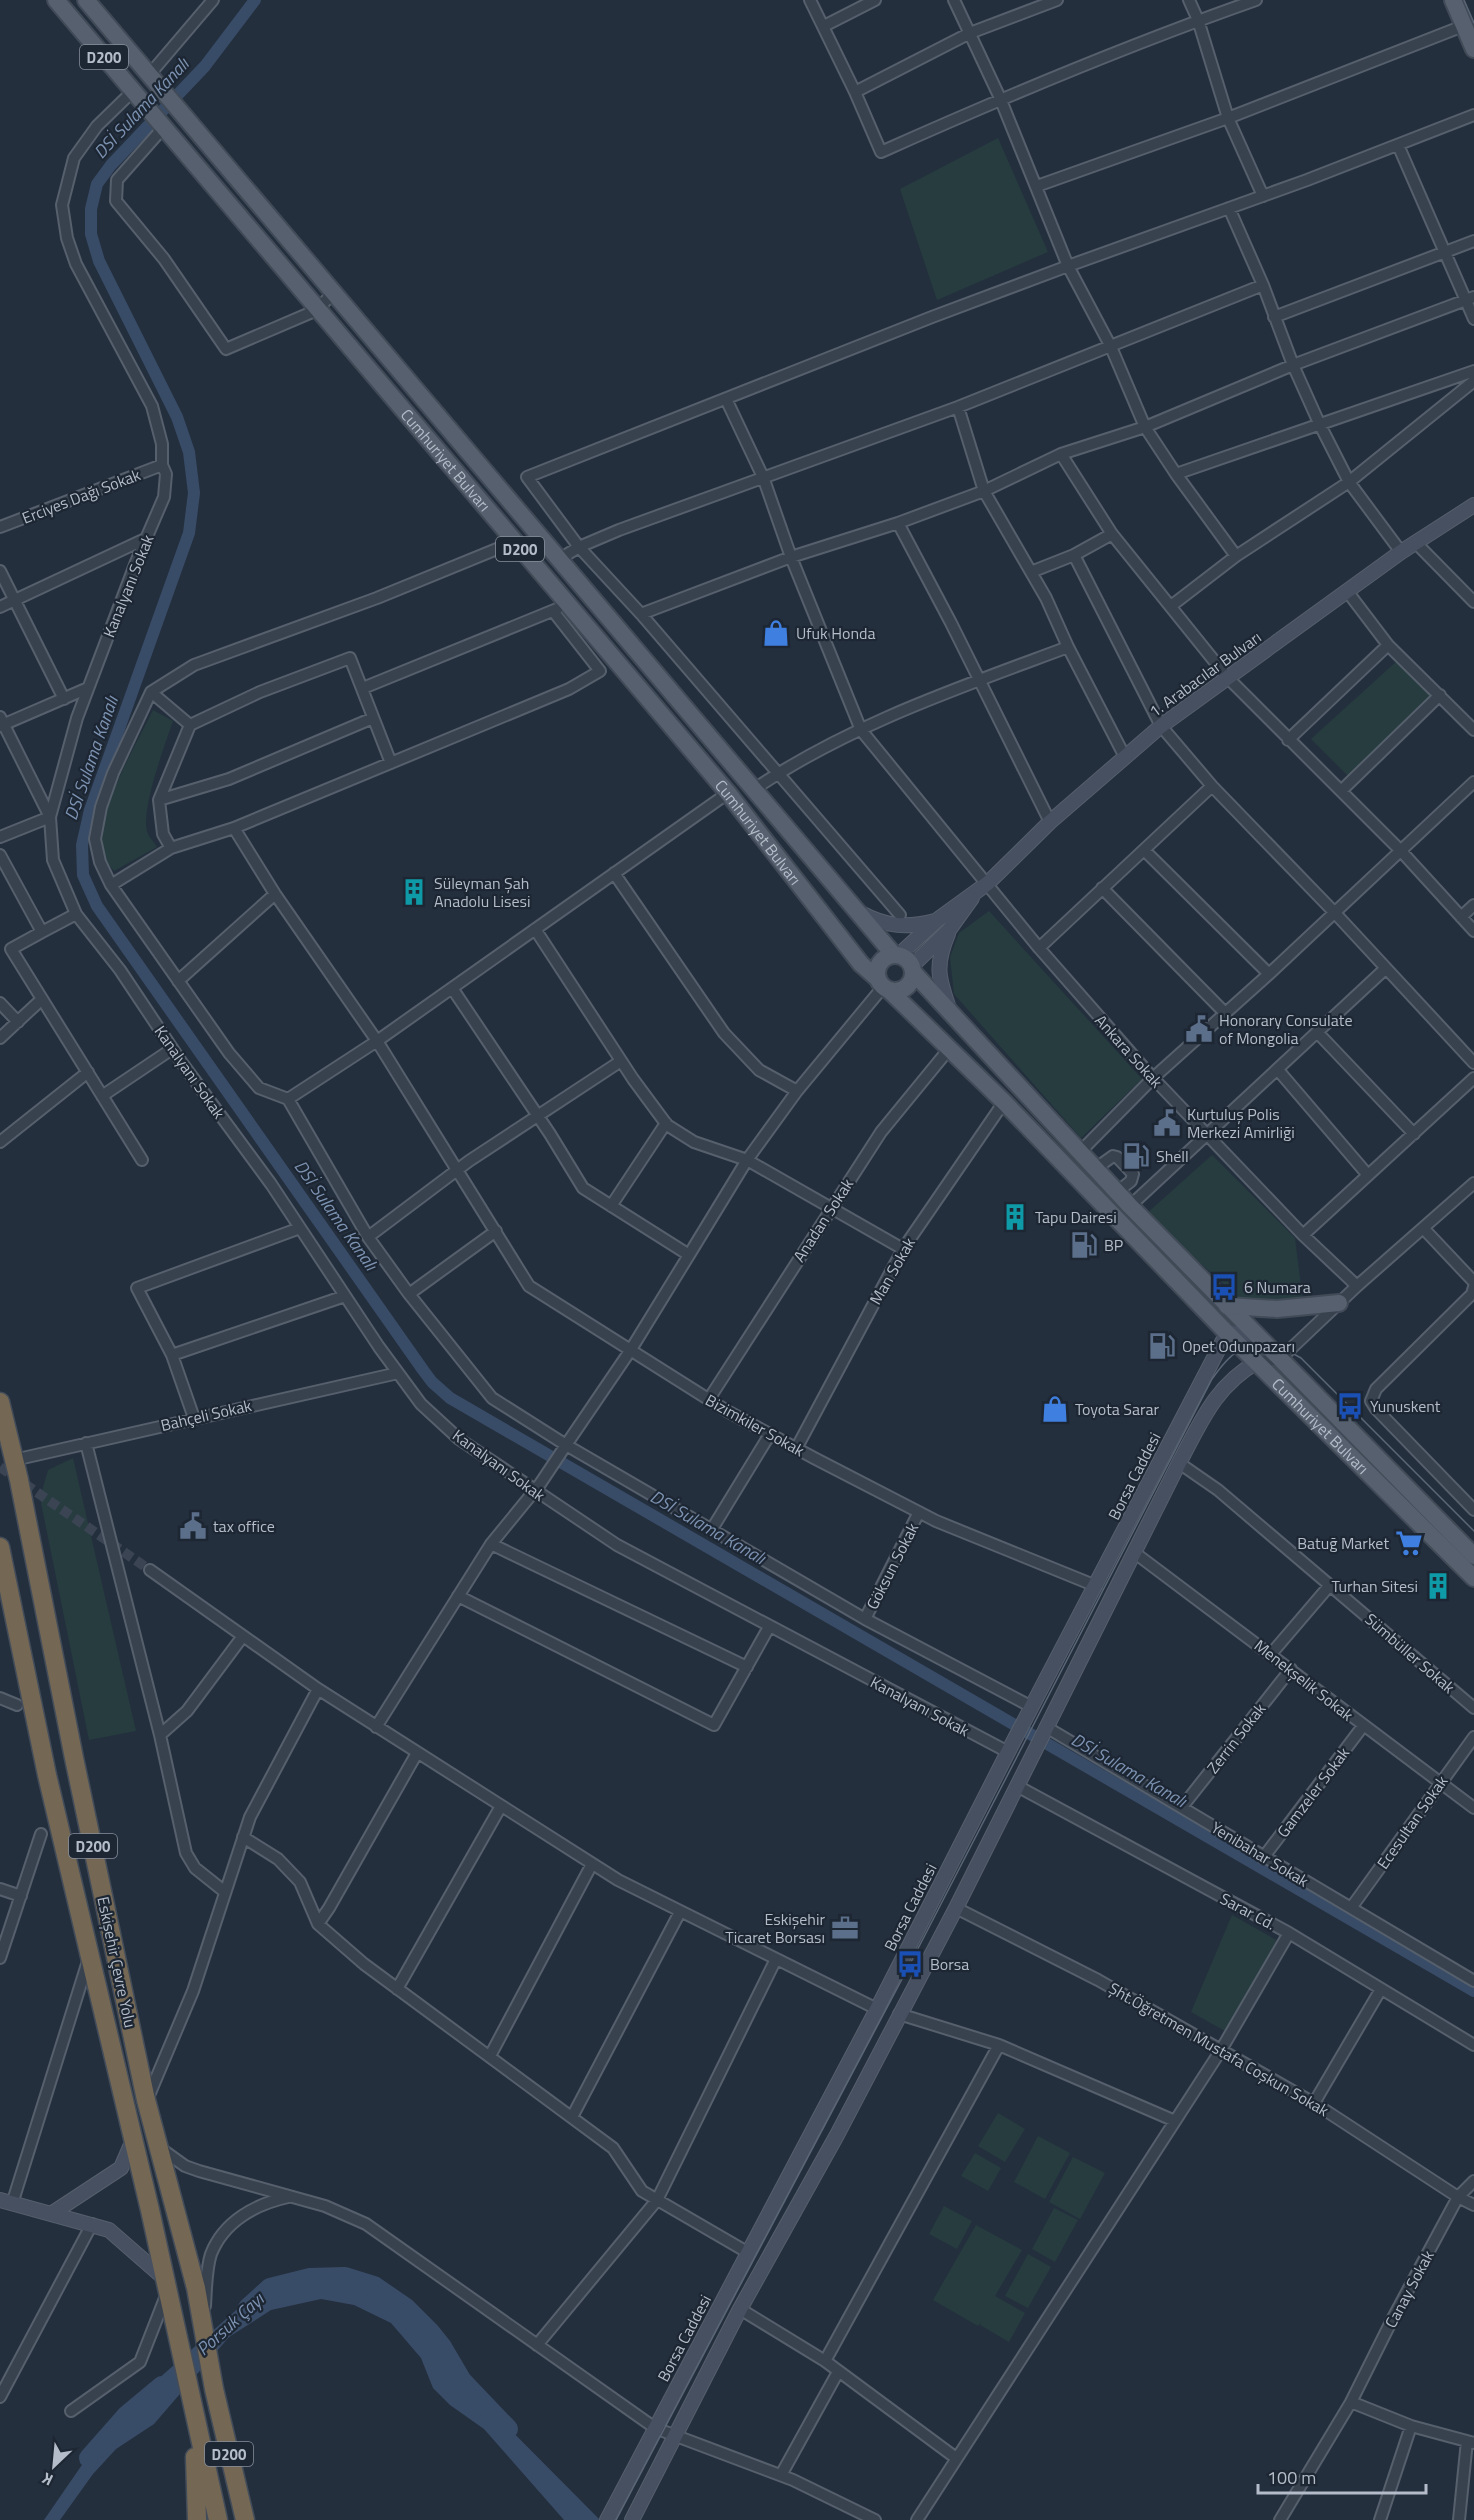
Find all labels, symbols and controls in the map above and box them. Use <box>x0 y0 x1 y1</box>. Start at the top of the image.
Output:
road number: D200 <box>80 45 128 69</box>
water label: DSİ Sulama Kanalı <box>87 51 196 165</box>
street label: Cumhuriyet Bulvarı <box>395 403 496 517</box>
street label: Erciyes Dağı Sokak <box>18 462 144 530</box>
street label: Kanalyanı Sokak <box>96 531 160 641</box>
road number: D200 <box>496 537 544 561</box>
shop icon: Ufuk Honda <box>761 618 791 648</box>
place label: Ufuk Honda <box>796 621 876 645</box>
street label: 1. Arabacılar Bulvarı <box>1144 625 1266 723</box>
water label: DSİ Sulama Kanalı <box>57 691 125 824</box>
street label: Cumhuriyet Bulvarı <box>709 774 807 890</box>
place label: Süleyman Şah Anadolu Lisesi <box>434 871 530 913</box>
building icon: Süleyman Şah Anadolu Lisesi <box>399 877 429 907</box>
place label: Honorary Consulate of Mongolia <box>1219 1008 1352 1050</box>
street label: Ankara Sokak <box>1090 1009 1169 1093</box>
public building icon: Honorary Consulate of Mongolia <box>1184 1014 1214 1044</box>
street label: Kanalyanı Sokak <box>149 1020 231 1124</box>
place label: Kurtuluş Polis Merkezi Amirliği <box>1187 1102 1295 1144</box>
public building icon: Kurtuluş Polis Merkezi Amirliği <box>1152 1108 1182 1138</box>
fuel station icon: Shell <box>1121 1141 1151 1171</box>
place label: Shell <box>1156 1144 1189 1168</box>
water label: DSİ Sulama Kanalı <box>288 1154 385 1277</box>
street label: Anadan Sokak <box>787 1173 859 1266</box>
building icon: Tapu Dairesi <box>1000 1202 1030 1232</box>
place label: Tapu Dairesi <box>1035 1205 1117 1229</box>
fuel station icon: BP <box>1069 1230 1099 1260</box>
street label: Man Sokak <box>863 1233 921 1309</box>
place label: BP <box>1104 1233 1123 1257</box>
bus stop icon: 6 Numara <box>1209 1272 1239 1302</box>
place label: 6 Numara <box>1244 1275 1311 1299</box>
fuel station icon: Opet Odunpazarı <box>1147 1331 1177 1361</box>
place label: Opet Odunpazarı <box>1182 1334 1295 1358</box>
street label: Cumhuriyet Bulvarı <box>1267 1372 1375 1479</box>
street label: Bizimkiler Sokak <box>701 1388 809 1462</box>
bus stop icon: Yunuskent <box>1335 1391 1365 1421</box>
street label: Bahçeli Sokak <box>158 1393 254 1437</box>
shop icon: Toyota Sarar <box>1040 1394 1070 1424</box>
place label: Yunuskent <box>1370 1394 1441 1418</box>
place label: Toyota Sarar <box>1075 1397 1160 1421</box>
street label: Kanalyanı Sokak <box>448 1423 550 1507</box>
street label: Borsa Caddesi <box>1102 1428 1166 1524</box>
water label: DSİ Sulama Kanalı <box>645 1483 772 1572</box>
public building icon: tax office <box>178 1511 208 1541</box>
place label: tax office <box>213 1514 275 1538</box>
street label: Göksun Sokak <box>860 1518 924 1614</box>
supermarket icon: Batuğ Market <box>1394 1528 1424 1558</box>
place label: Batuğ Market <box>1297 1531 1389 1555</box>
building icon: Turhan Sitesi <box>1423 1571 1453 1601</box>
place label: Turhan Sitesi <box>1331 1574 1418 1598</box>
street label: Sümbüller Sokak <box>1360 1607 1461 1699</box>
street label: Menekşelik Sokak <box>1249 1634 1359 1727</box>
street label: Kanalyanı Sokak <box>866 1670 974 1742</box>
street label: Zerrin Sokak <box>1201 1697 1271 1778</box>
water label: DSİ Sulama Kanalı <box>1066 1726 1193 1815</box>
street label: Gamzeler Sokak <box>1271 1741 1355 1842</box>
street label: Ecesultan Sokak <box>1371 1770 1453 1874</box>
street label: Yenibahar Sokak <box>1207 1815 1314 1893</box>
road number: D200 <box>69 1834 117 1858</box>
street label: Borsa Caddesi <box>878 1859 942 1955</box>
street label: Sarar Cd. <box>1216 1886 1280 1936</box>
street label: Eskişehir Çevre Yolu <box>91 1894 143 2030</box>
place label: Eskişehir Ticaret Borsası <box>725 1907 825 1949</box>
office icon: Eskişehir Ticaret Borsası <box>830 1913 860 1943</box>
bus stop icon: Borsa <box>895 1949 925 1979</box>
place label: Borsa <box>930 1952 969 1976</box>
street label: Şht.Öğretmen Mustafa Coşkun Sokak <box>1105 1976 1334 2122</box>
street label: Canay Sokak <box>1378 2246 1440 2332</box>
water label: Porsuk Çayı <box>190 2285 271 2362</box>
street label: Borsa Caddesi <box>651 2290 717 2386</box>
north arrow <box>24 2436 84 2496</box>
road number: D200 <box>205 2442 253 2466</box>
scale bar <box>1258 2457 1426 2495</box>
text: 100 m <box>1267 2464 1316 2491</box>
text: K <box>37 2466 57 2492</box>

